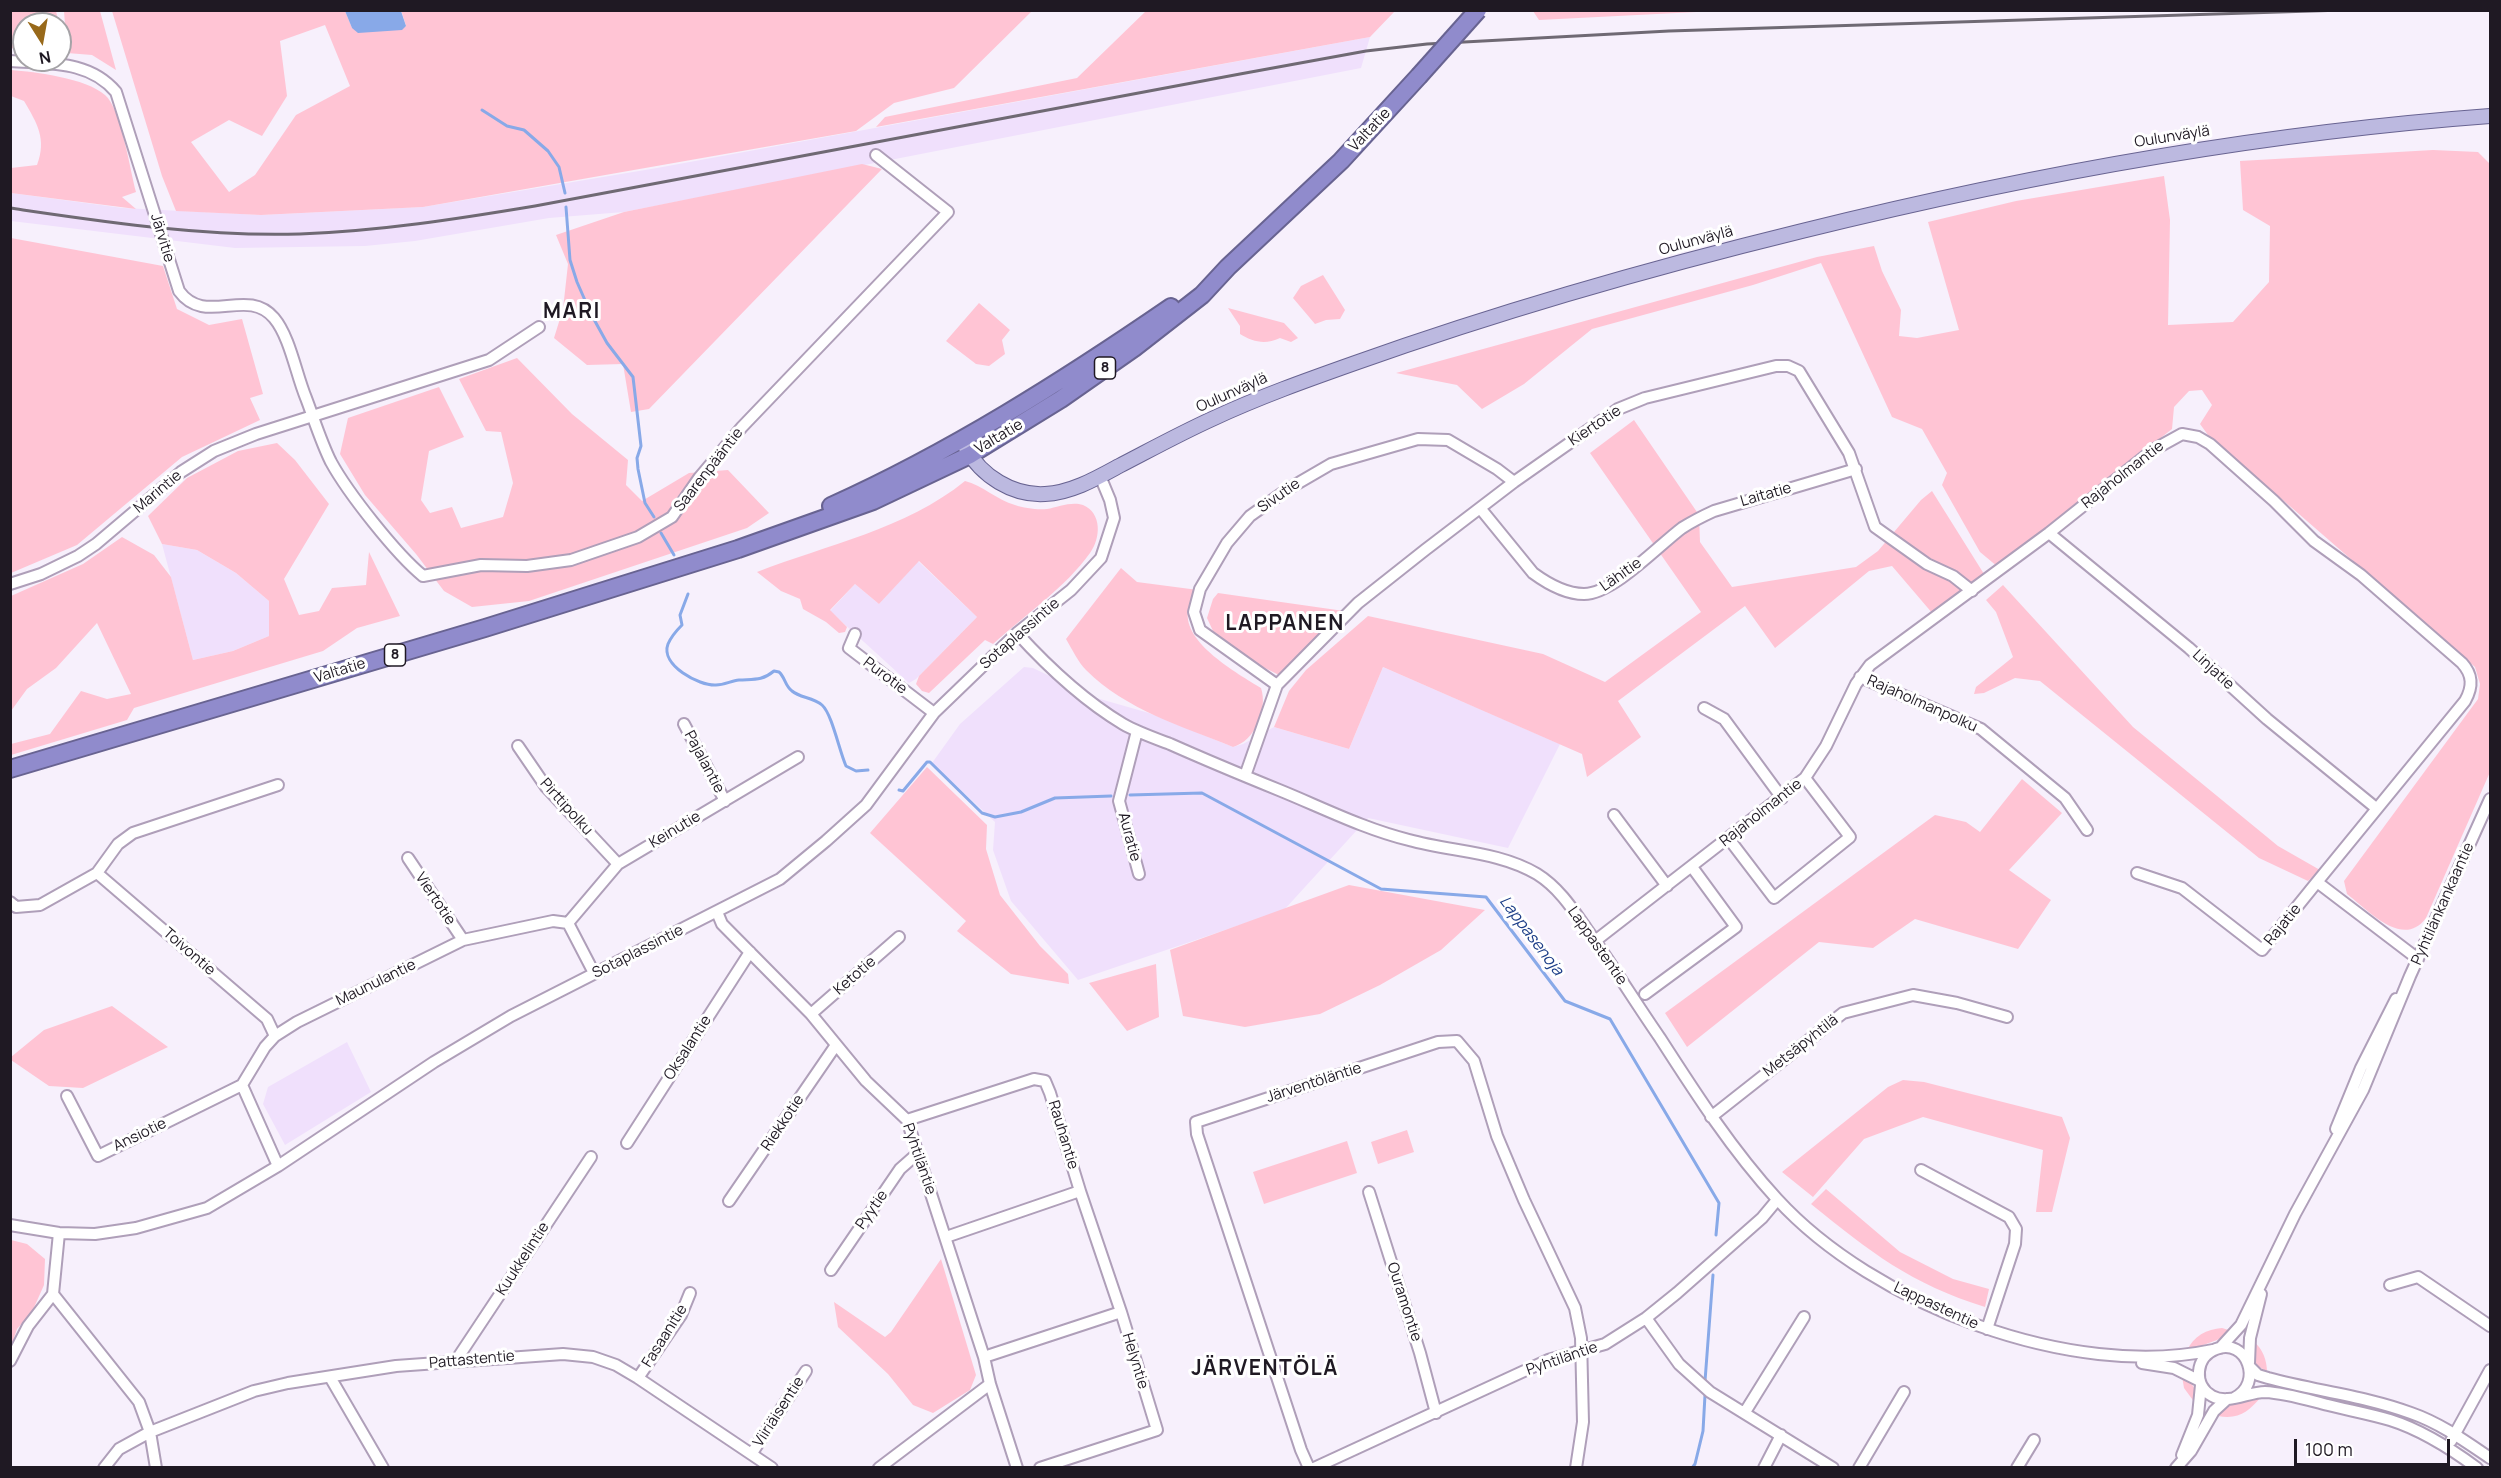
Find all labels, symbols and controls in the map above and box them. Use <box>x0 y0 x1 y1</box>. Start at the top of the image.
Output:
north arrow <box>12 12 72 72</box>
text: N <box>37 46 53 70</box>
street label: Valtatie <box>1345 105 1395 155</box>
street label: Oulunväylä <box>2133 122 2211 152</box>
street label: Järvitie <box>146 211 178 265</box>
street label: Oulunväylä <box>1657 222 1735 260</box>
district label: MARI <box>543 299 601 325</box>
road number: 8 <box>1094 357 1116 379</box>
street label: Oulunväylä <box>1194 369 1270 417</box>
street label: Kiertotie <box>1565 402 1625 450</box>
street label: Valtatie <box>972 416 1026 458</box>
street label: Saarenpääntie <box>671 425 747 515</box>
street label: Rajaholmantie <box>2078 437 2168 513</box>
street label: Marintie <box>130 467 186 517</box>
street label: Sivutie <box>1254 475 1304 517</box>
street label: Laitatie <box>1738 479 1794 511</box>
street label: Lähitie <box>1597 554 1645 596</box>
street label: Sotaplassintie <box>977 595 1063 673</box>
district label: LAPPANEN <box>1225 611 1345 637</box>
road number: 8 <box>384 644 406 666</box>
street label: Linjatie <box>2188 646 2238 694</box>
street label: Purotie <box>859 654 911 698</box>
street label: Valtatie <box>312 655 368 687</box>
street label: Rajaholmanpolku <box>1864 672 1980 736</box>
street label: Pajalantie <box>680 728 728 796</box>
street label: Pirttipolku <box>536 775 596 839</box>
street label: Rajaholmantie <box>1716 775 1806 851</box>
street label: Keinutie <box>646 808 704 852</box>
street label: Auratie <box>1114 810 1144 864</box>
street label: Pyhtilänkankaantie <box>2408 840 2478 968</box>
street label: Viertotie <box>411 869 459 929</box>
water label: Lappasenoja <box>1495 893 1567 979</box>
street label: Rajatie <box>2261 901 2305 949</box>
street label: Lappastentie <box>1563 903 1631 989</box>
street label: Sotaplassintie <box>590 921 686 983</box>
street label: Toivontie <box>159 924 219 980</box>
street label: Ketotie <box>830 953 880 999</box>
street label: Maunulantie <box>333 956 419 1010</box>
street label: Metsäpyhtilä <box>1760 1011 1842 1081</box>
street label: Oksalantie <box>660 1012 716 1084</box>
street label: Järventöläntie <box>1264 1059 1364 1107</box>
street label: Riekkotie <box>758 1092 808 1154</box>
street label: Rauhantie <box>1044 1098 1082 1172</box>
street label: Ansiotie <box>110 1114 170 1156</box>
street label: Pyhtiläntie <box>898 1121 940 1197</box>
street label: Pyytie <box>852 1187 892 1233</box>
street label: Kuukkelintie <box>493 1219 553 1299</box>
street label: Ouramontie <box>1383 1260 1425 1344</box>
street label: Lappastentie <box>1891 1279 1981 1333</box>
street label: Fasaanitie <box>639 1301 691 1371</box>
street label: Helyntie <box>1118 1331 1152 1391</box>
street label: Pyhtiläntie <box>1524 1338 1600 1380</box>
street label: Pattastentie <box>428 1347 516 1373</box>
district label: JÄRVENTÖLÄ <box>1191 1356 1339 1382</box>
street label: Viiriäisentie <box>750 1374 808 1450</box>
scale bar <box>2297 1427 2453 1465</box>
text: 100 m <box>2305 1437 2353 1461</box>

